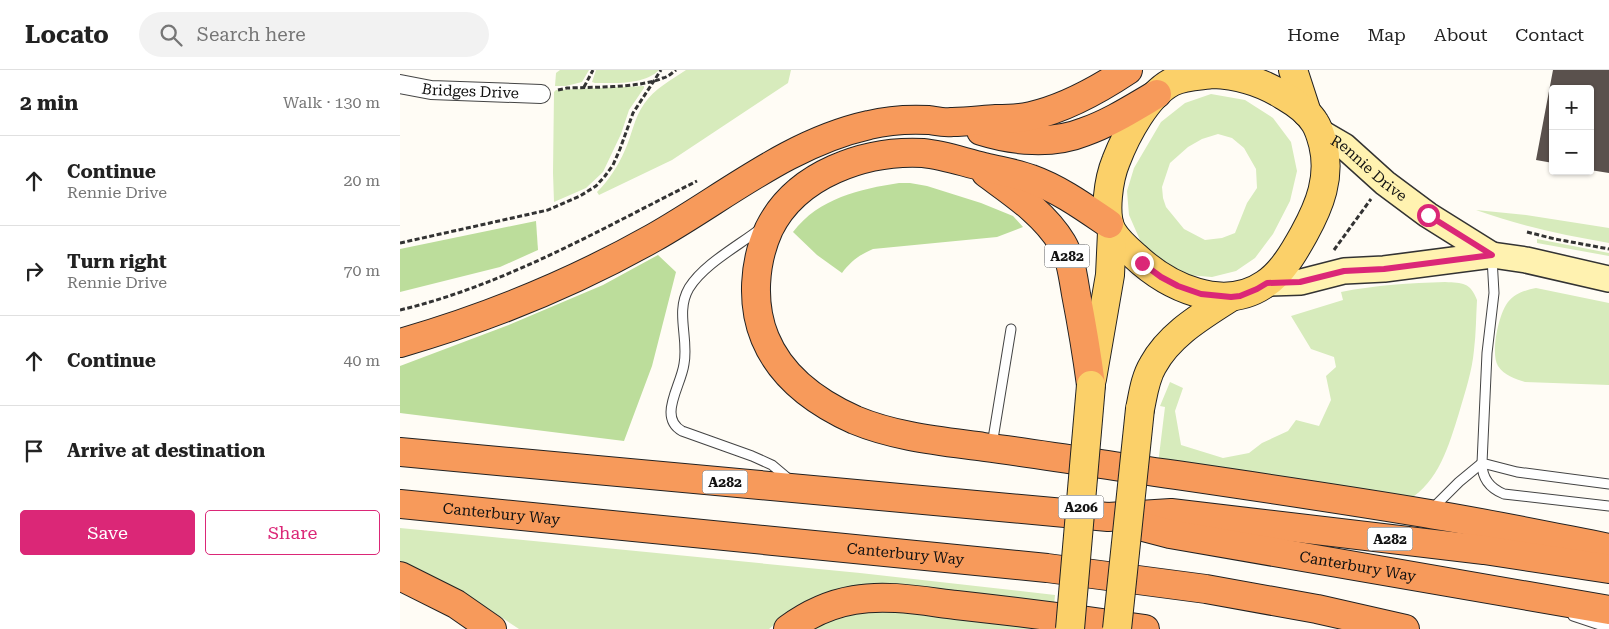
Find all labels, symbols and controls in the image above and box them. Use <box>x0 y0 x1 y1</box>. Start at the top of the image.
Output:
search box <box>139 12 489 57</box>
text: Locato <box>25 21 109 49</box>
icon: search <box>157 21 185 49</box>
text: Search here <box>197 23 306 46</box>
text: Home <box>1287 24 1339 45</box>
text: Map <box>1367 24 1406 45</box>
text: About <box>1434 24 1487 45</box>
text: Contact <box>1515 24 1584 45</box>
street label: Bridges Drive <box>420 79 519 102</box>
map controls <box>1549 85 1594 175</box>
button: + <box>1549 85 1594 130</box>
text: 2 min <box>20 91 78 115</box>
text: Walk · 130 m <box>283 93 380 112</box>
button: − <box>1549 130 1594 175</box>
street label: Rennie Drive <box>1328 131 1410 205</box>
text: Continue <box>67 160 156 183</box>
icon: ahead <box>20 167 48 195</box>
text: 20 m <box>343 171 380 190</box>
text: Rennie Drive <box>67 183 167 202</box>
route start <box>1417 204 1440 227</box>
road number: A282 <box>1044 245 1090 268</box>
text: Turn right <box>67 250 167 273</box>
route end <box>1131 252 1154 275</box>
icon: right <box>20 257 48 285</box>
text: 70 m <box>343 261 380 280</box>
text: Rennie Drive <box>67 273 167 292</box>
icon: ahead <box>20 347 48 375</box>
text: Continue <box>67 349 156 372</box>
text: 40 m <box>343 351 380 370</box>
icon: arrive <box>20 437 48 465</box>
text: Arrive at destination <box>67 439 265 462</box>
road number: A282 <box>702 471 748 494</box>
road number: A206 <box>1058 496 1104 518</box>
street label: Canterbury Way <box>442 499 561 529</box>
button: Save <box>20 510 195 555</box>
button: Share <box>205 510 380 555</box>
road number: A282 <box>1368 528 1412 550</box>
street label: Canterbury Way <box>846 539 965 569</box>
street label: Canterbury Way <box>1298 548 1418 585</box>

